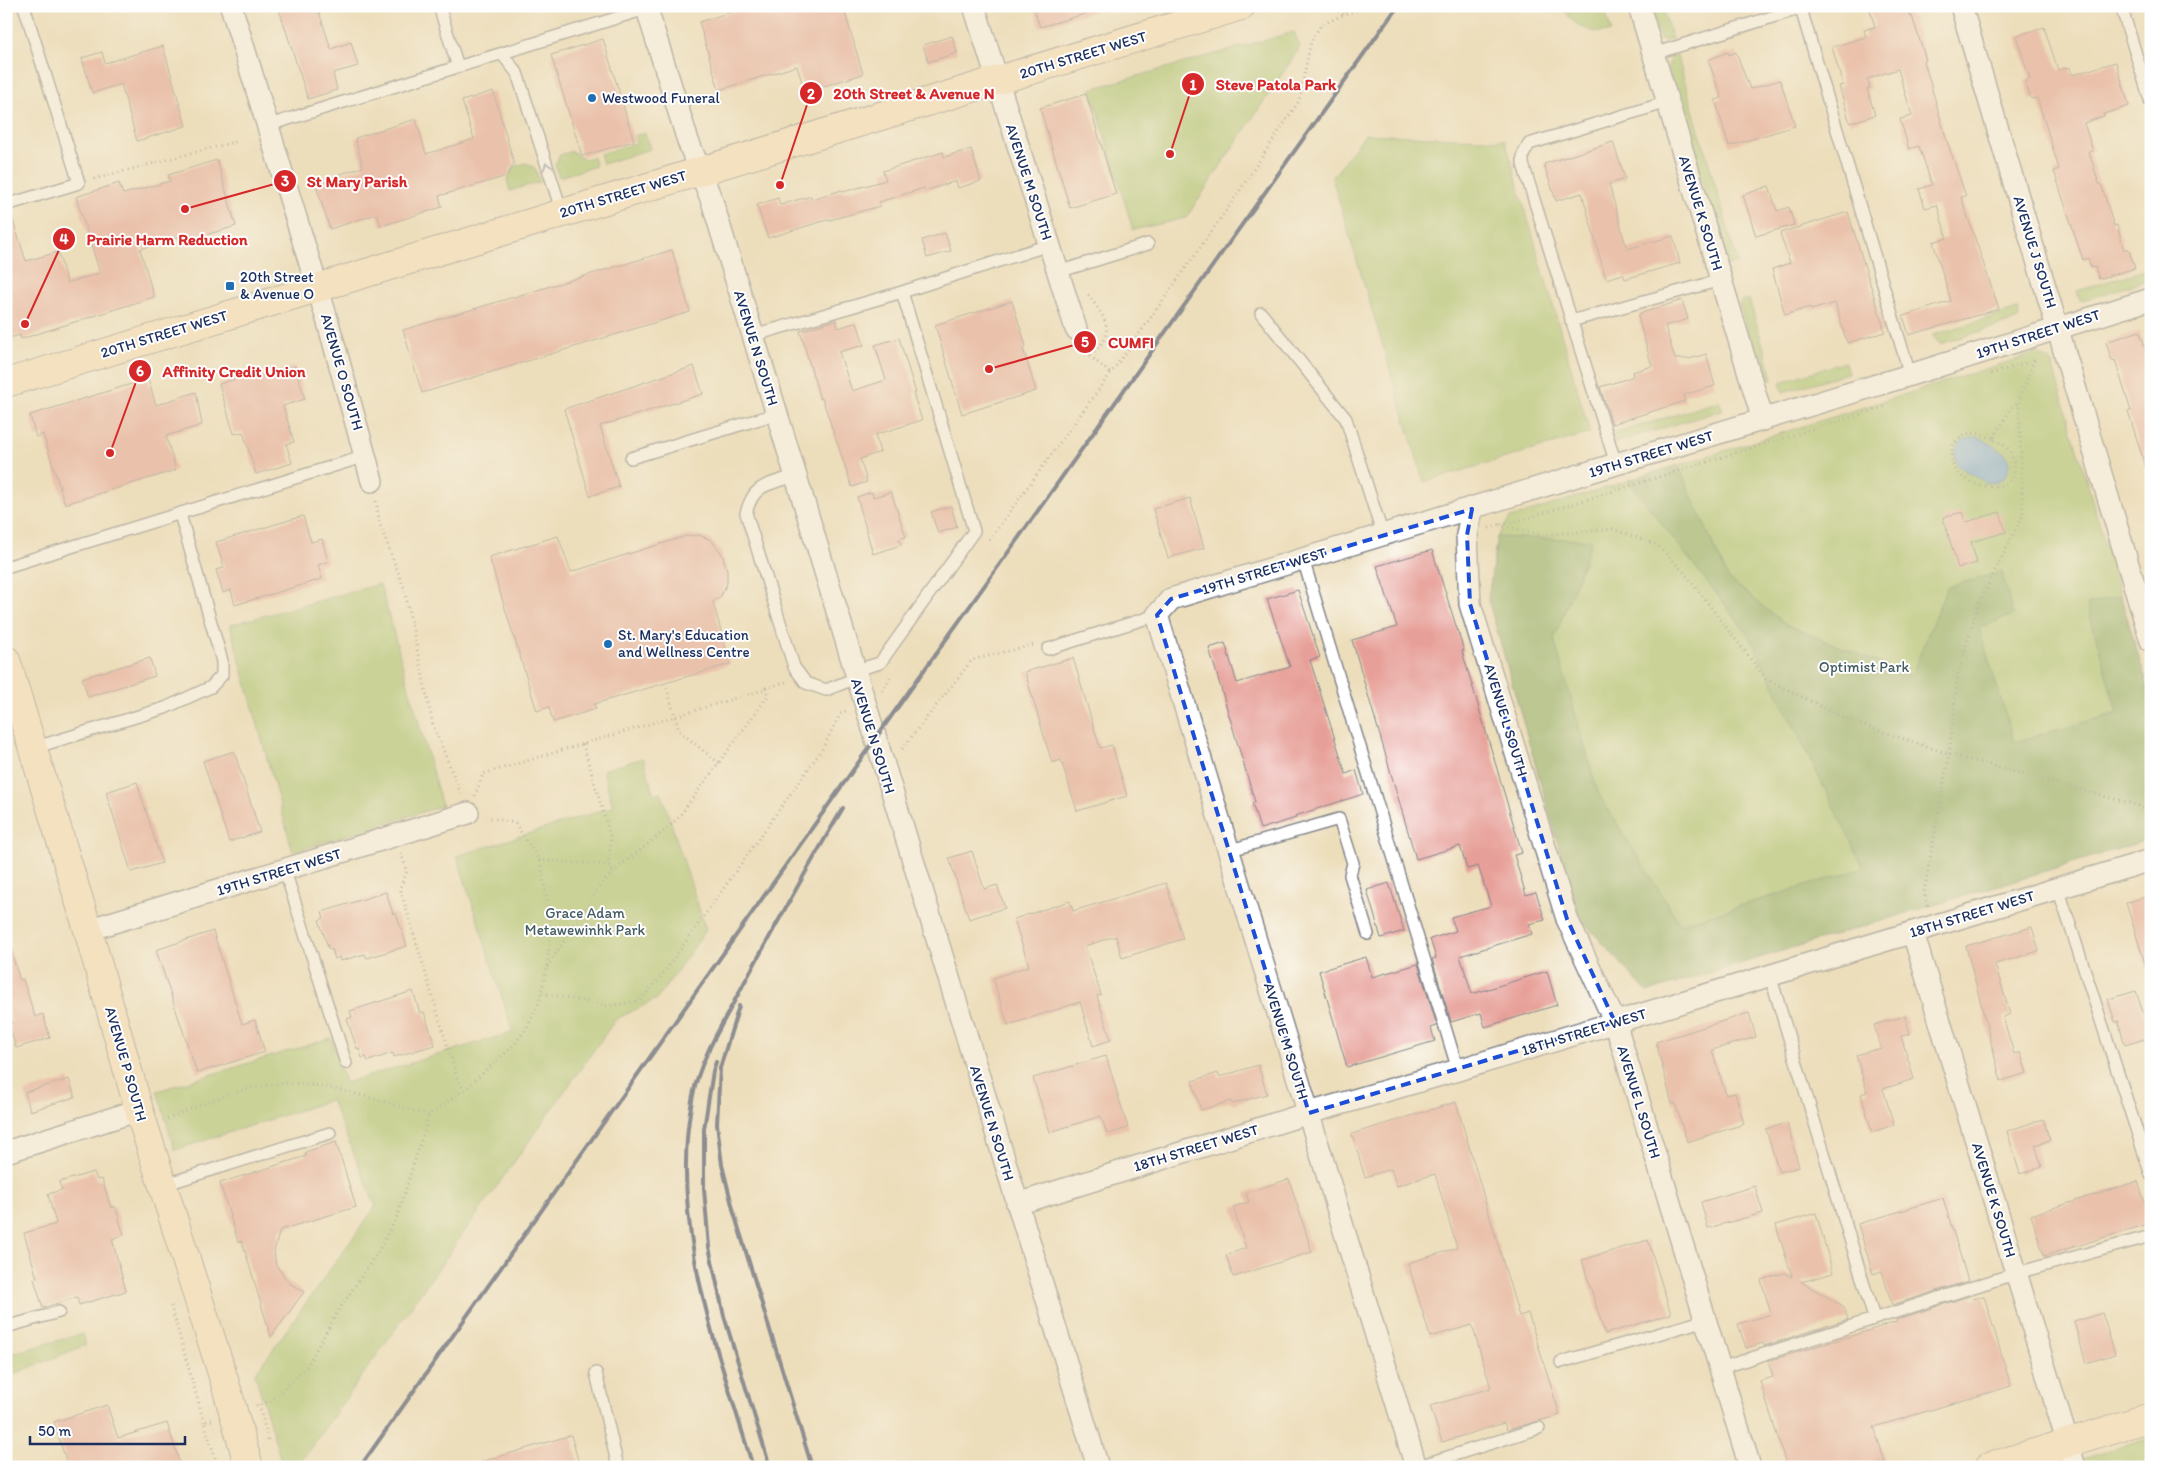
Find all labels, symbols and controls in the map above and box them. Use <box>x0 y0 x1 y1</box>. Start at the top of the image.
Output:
street label: 20TH STREET WEST <box>1017 27 1149 83</box>
callout: Steve Patola Park <box>1181 69 1346 100</box>
text: Steve Patola Park <box>1216 75 1337 94</box>
text: 1 <box>1190 76 1197 94</box>
callout: 20th Street & Avenue N <box>799 78 1004 109</box>
text: 20th Street & Avenue N <box>833 84 995 103</box>
text: 2 <box>807 85 815 103</box>
place label: Westwood Funeral <box>602 89 721 107</box>
marker: Westwood Funeral <box>586 92 598 104</box>
street label: AVENUE M SOUTH <box>1002 122 1056 242</box>
street label: AVENUE K SOUTH <box>1675 153 1727 273</box>
one-way arrow <box>543 162 553 171</box>
callout: St Mary Parish <box>272 166 417 197</box>
street label: 20TH STREET WEST <box>557 166 689 222</box>
text: 3 <box>281 172 289 190</box>
text: St Mary Parish <box>307 172 408 192</box>
street label: AVENUE J SOUTH <box>2009 194 2061 310</box>
callout: Prairie Harm Reduction <box>51 224 257 255</box>
text: 4 <box>59 230 69 248</box>
text: Prairie Harm Reduction <box>87 230 248 249</box>
place label: 20th Street & Avenue O <box>240 268 314 303</box>
marker: 20th Street & Avenue O <box>224 280 236 292</box>
street label: AVENUE N SOUTH <box>730 288 782 408</box>
street label: 19TH STREET WEST <box>1974 305 2103 363</box>
street label: 20TH STREET WEST <box>98 306 230 362</box>
street label: AVENUE O SOUTH <box>317 312 367 432</box>
callout: CUMFI <box>1073 327 1164 358</box>
text: 5 <box>1081 333 1089 351</box>
text: CUMFI <box>1108 333 1154 352</box>
callout: Affinity Credit Union <box>128 356 316 387</box>
text: 6 <box>136 362 144 380</box>
text: Affinity Credit Union <box>161 362 306 382</box>
street label: 19TH STREET WEST <box>1586 426 1716 482</box>
street label: 19TH STREET WEST <box>1199 543 1329 599</box>
place label: St. Mary's Education and Wellness Centre <box>618 626 750 661</box>
marker: St. Mary's Education and Wellness Centre <box>602 638 614 650</box>
park label: Optimist Park <box>1819 658 1909 676</box>
street label: AVENUE L SOUTH <box>1480 661 1532 779</box>
street label: AVENUE N SOUTH <box>847 676 899 796</box>
street label: 19TH STREET WEST <box>214 844 344 900</box>
street label: 18TH STREET WEST <box>1907 886 2037 942</box>
park label: Grace Adam Metawewinhk Park <box>525 904 645 939</box>
street label: AVENUE M SOUTH <box>1260 980 1312 1102</box>
street label: 18TH STREET WEST <box>1519 1004 1649 1060</box>
street label: AVENUE P SOUTH <box>101 1005 151 1123</box>
street label: AVENUE L SOUTH <box>1613 1043 1665 1161</box>
street label: AVENUE N SOUTH <box>966 1063 1018 1183</box>
street label: 18TH STREET WEST <box>1131 1120 1261 1176</box>
street label: AVENUE K SOUTH <box>1968 1140 2020 1260</box>
scale bar <box>30 1413 185 1445</box>
text: 50 m <box>38 1422 71 1440</box>

